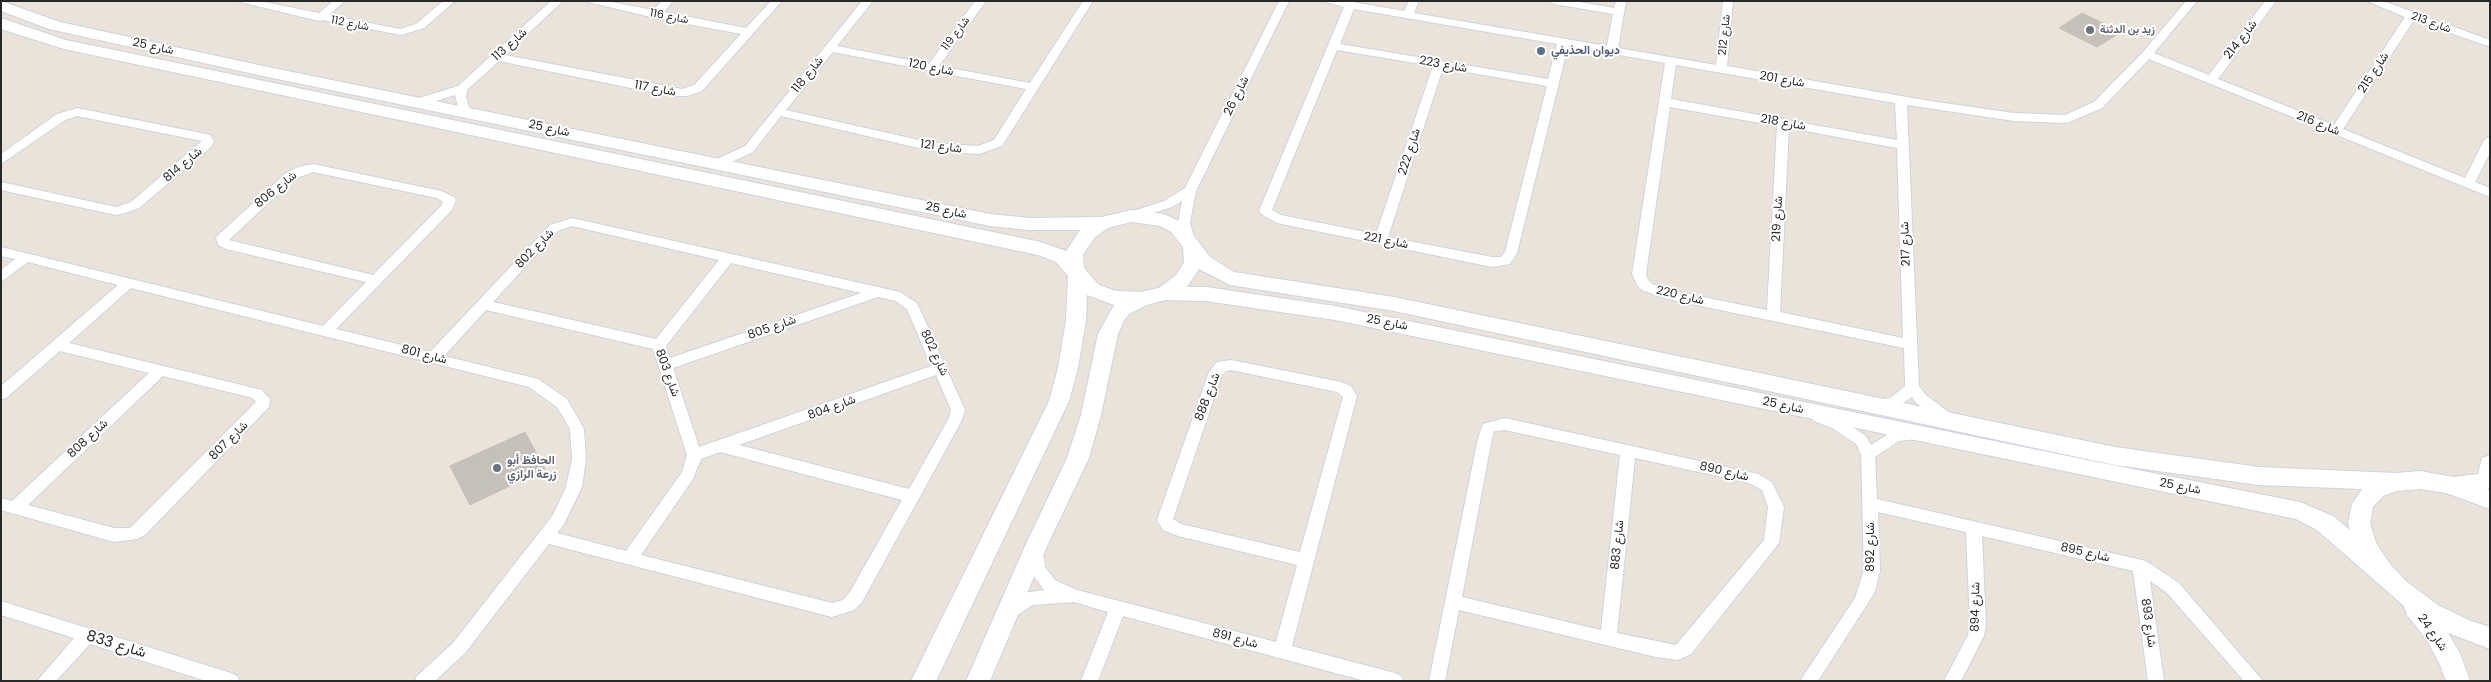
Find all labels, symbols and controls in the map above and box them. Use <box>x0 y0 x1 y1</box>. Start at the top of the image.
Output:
street label: شارع 116 <box>649 7 689 27</box>
street label: شارع 213 <box>2409 10 2453 36</box>
street label: شارع 112 <box>330 14 370 34</box>
street label: شارع 119 <box>939 14 973 54</box>
street label: شارع 212 <box>1716 14 1734 56</box>
street label: شارع 214 <box>2221 18 2261 62</box>
place label: زيد بن الدثنة <box>2100 23 2155 37</box>
marker: زيد بن الدثنة <box>2084 24 2096 36</box>
street label: شارع 113 <box>490 26 530 64</box>
street label: شارع 25 <box>131 36 175 58</box>
place label: ديوان الحذيفي <box>1551 44 1620 58</box>
marker: ديوان الحذيفي <box>1535 45 1547 57</box>
street label: شارع 215 <box>2356 50 2392 96</box>
street label: شارع 118 <box>789 54 827 96</box>
street label: شارع 223 <box>1418 54 1468 76</box>
street label: شارع 120 <box>907 57 955 79</box>
street label: شارع 201 <box>1758 69 1806 91</box>
street label: شارع 26 <box>1221 74 1253 118</box>
street label: شارع 117 <box>633 78 677 100</box>
street label: شارع 216 <box>2294 109 2342 139</box>
street label: شارع 218 <box>1759 112 1807 134</box>
street label: شارع 25 <box>527 118 571 140</box>
street label: شارع 222 <box>1396 127 1424 177</box>
street label: شارع 121 <box>919 137 963 157</box>
street label: شارع 814 <box>161 145 205 185</box>
street label: شارع 806 <box>252 169 300 211</box>
street label: شارع 219 <box>1770 196 1786 242</box>
street label: شارع 25 <box>924 200 968 222</box>
street label: شارع 217 <box>1898 221 1914 267</box>
street label: شارع 802 <box>513 226 557 272</box>
street label: شارع 221 <box>1363 230 1409 252</box>
street label: شارع 220 <box>1655 284 1705 308</box>
street label: شارع 25 <box>1365 312 1409 334</box>
street label: شارع 805 <box>746 313 798 343</box>
street label: شارع 802 <box>917 328 951 378</box>
street label: شارع 801 <box>400 342 448 368</box>
street label: شارع 803 <box>652 347 682 399</box>
street label: شارع 888 <box>1192 371 1224 423</box>
street label: شارع 804 <box>806 393 858 423</box>
street label: شارع 25 <box>1761 395 1805 417</box>
street label: شارع 808 <box>65 417 111 461</box>
street label: شارع 807 <box>207 419 251 463</box>
place label: الحافظ أبو زرعة الرازي <box>507 454 557 482</box>
street label: شارع 890 <box>1698 459 1750 485</box>
marker: الحافظ أبو زرعة الرازي <box>491 462 503 474</box>
street label: شارع 25 <box>2158 476 2202 498</box>
street label: شارع 883 <box>1608 520 1628 570</box>
street label: شارع 892 <box>1864 522 1878 572</box>
street label: شارع 895 <box>2059 540 2111 566</box>
street label: شارع 894 <box>1968 582 1984 632</box>
street label: شارع 893 <box>2137 597 2159 649</box>
street label: شارع 24 <box>2414 612 2450 654</box>
street label: شارع 891 <box>1211 626 1259 652</box>
street label: شارع 833 <box>84 627 148 663</box>

